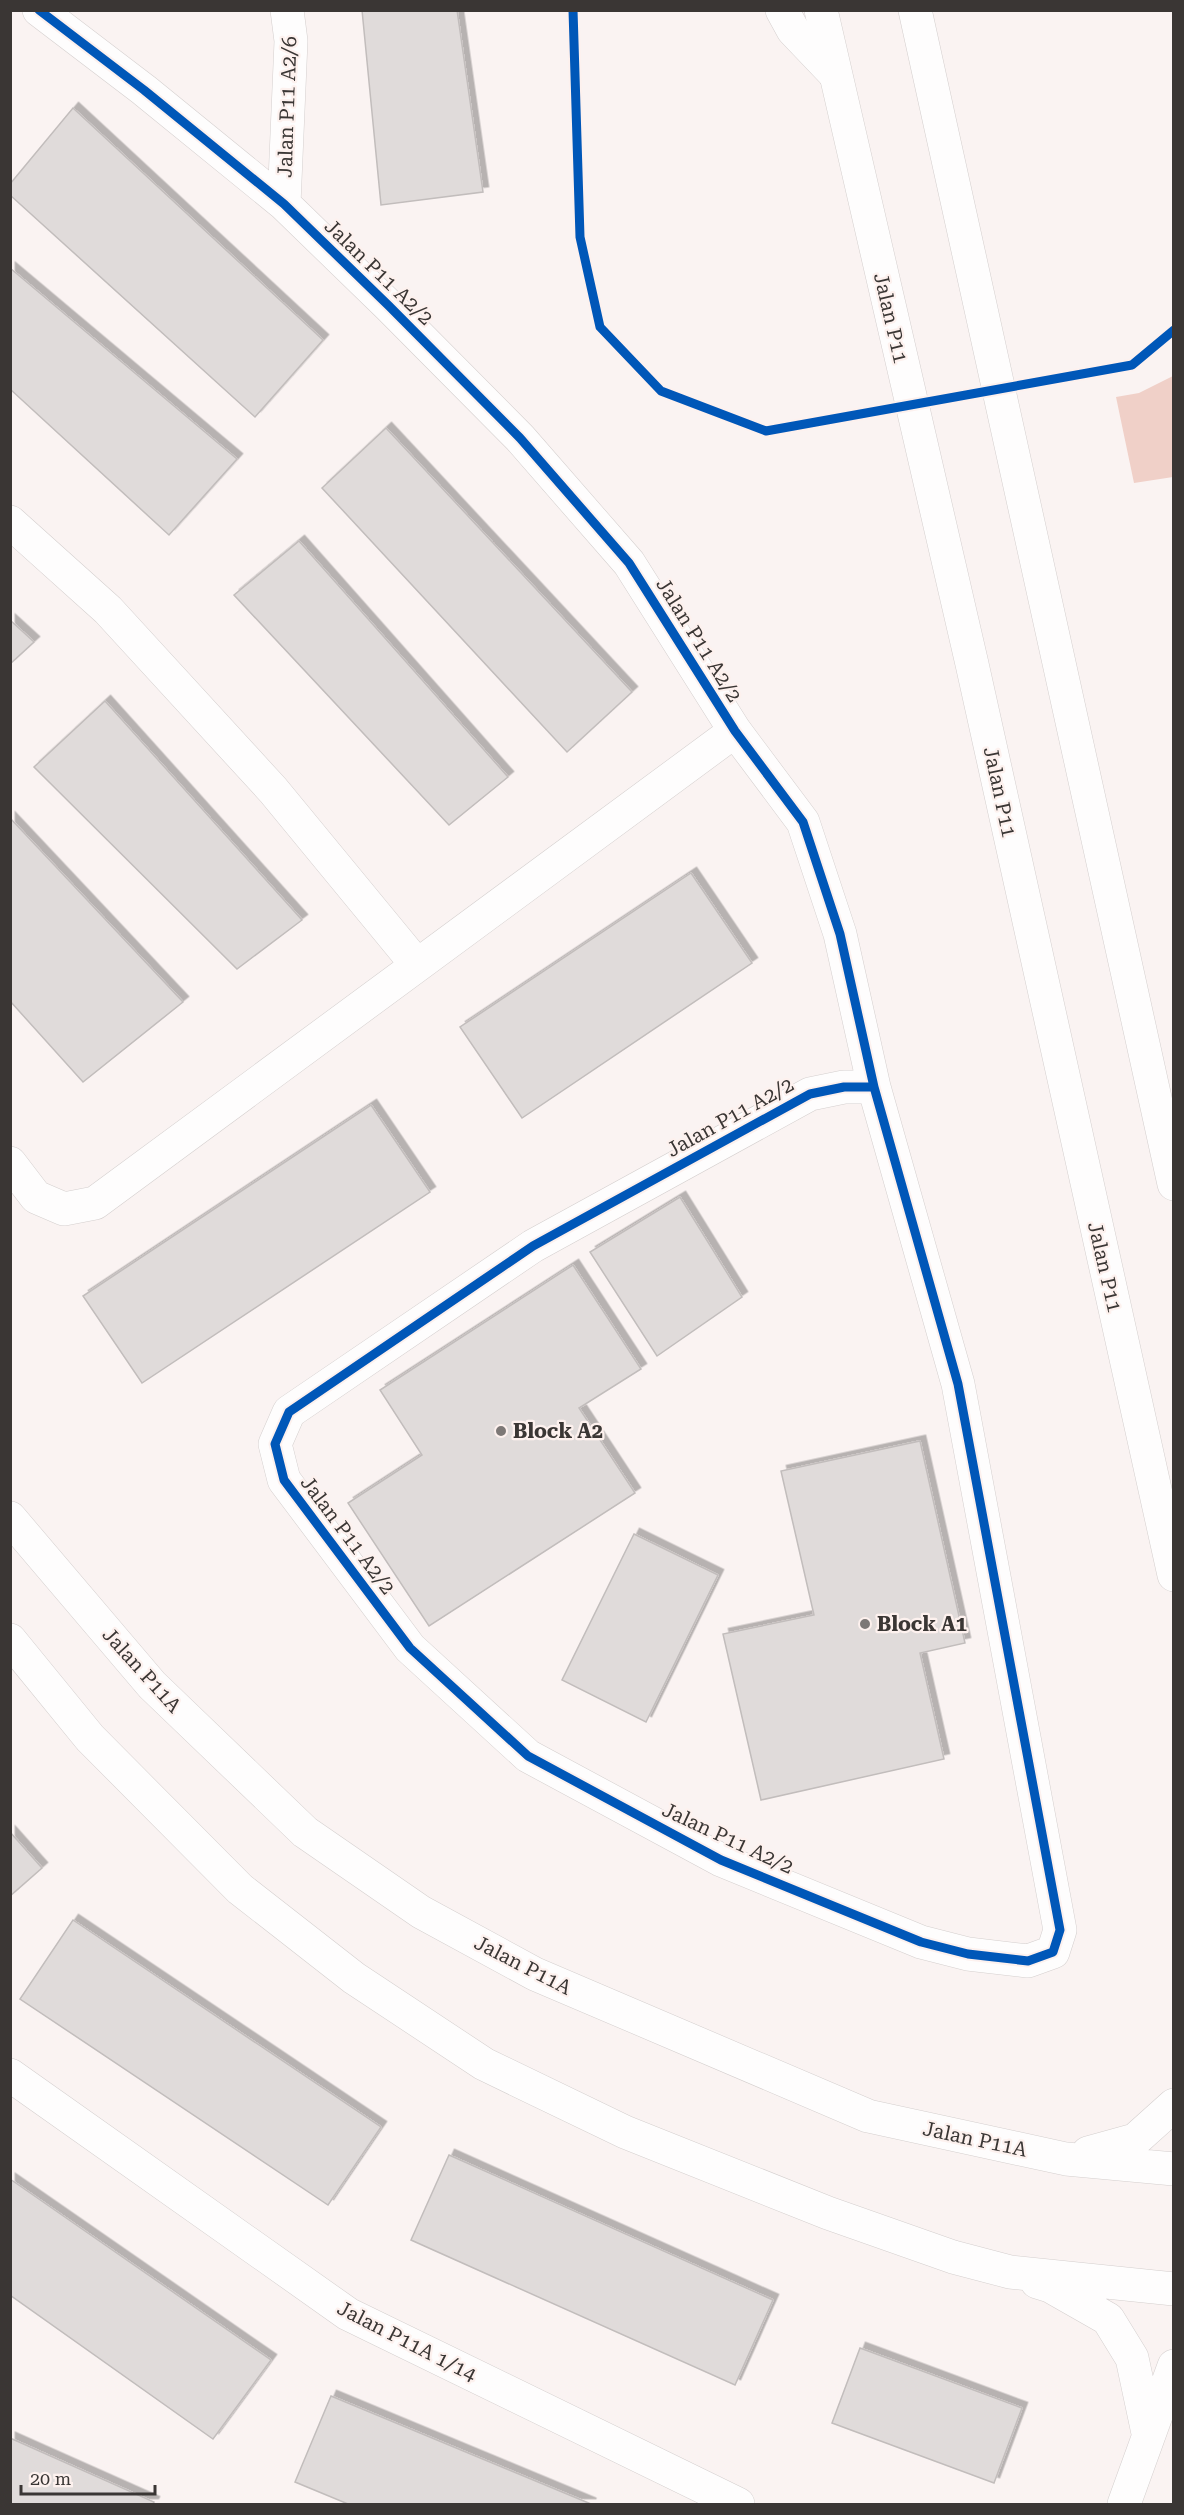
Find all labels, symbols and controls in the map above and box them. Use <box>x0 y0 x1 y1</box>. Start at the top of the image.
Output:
street label: Jalan P11 A2/6 <box>273 36 301 178</box>
street label: Jalan P11 A2/2 <box>320 214 438 330</box>
street label: Jalan P11 <box>869 271 913 365</box>
street label: Jalan P11 A2/2 <box>651 574 747 706</box>
street label: Jalan P11 <box>979 745 1021 839</box>
street label: Jalan P11 A2/2 <box>662 1072 798 1162</box>
street label: Jalan P11 <box>1083 1220 1127 1314</box>
place label: Block A2 <box>513 1419 603 1443</box>
marker: Block A2 <box>494 1424 508 1438</box>
street label: Jalan P11 A2/2 <box>296 1471 400 1599</box>
place label: Block A1 <box>877 1612 967 1636</box>
marker: Block A1 <box>858 1617 872 1631</box>
street label: Jalan P11A <box>98 1623 186 1717</box>
street label: Jalan P11 A2/2 <box>659 1797 797 1879</box>
street label: Jalan P11A <box>470 1930 576 2000</box>
street label: Jalan P11A <box>921 2116 1029 2162</box>
street label: Jalan P11A 1/14 <box>333 2296 481 2387</box>
scale bar <box>21 2458 154 2496</box>
text: 20 m <box>30 2468 71 2489</box>

